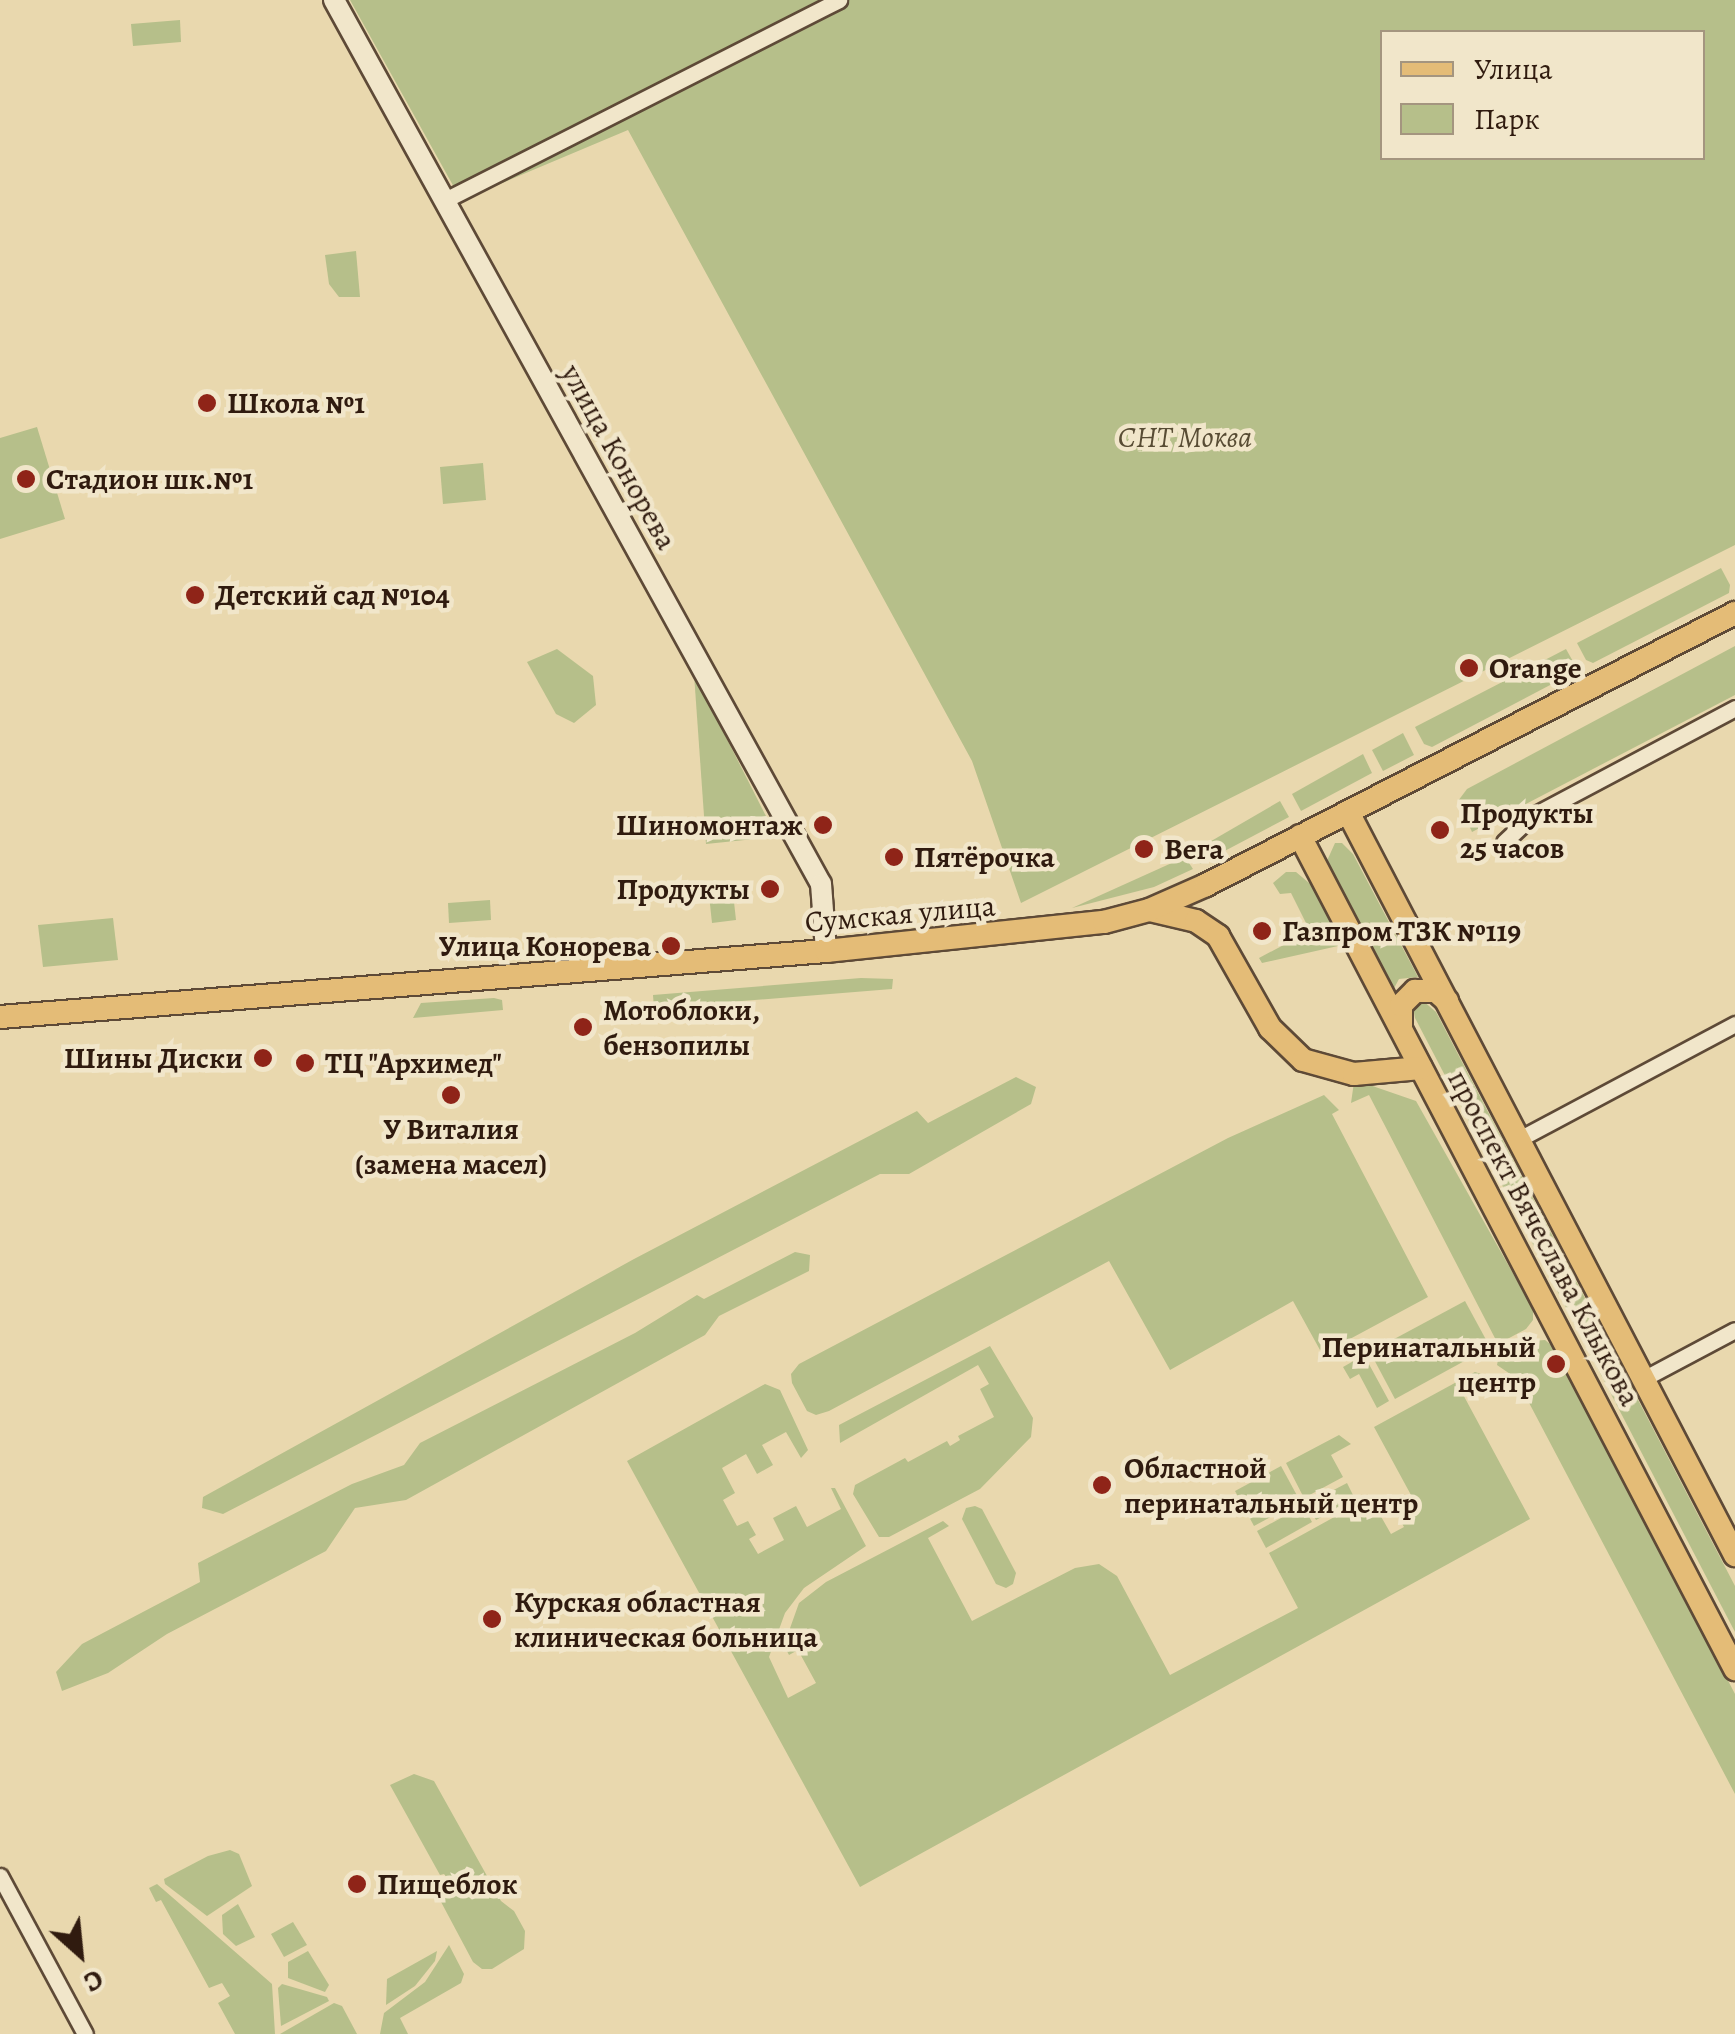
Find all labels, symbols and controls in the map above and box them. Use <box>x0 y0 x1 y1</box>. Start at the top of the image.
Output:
legend <box>1380 30 1705 160</box>
text: Улица <box>1474 49 1553 89</box>
text: Парк <box>1474 99 1540 139</box>
street label: улица Конорева <box>553 358 685 556</box>
place label: Школа №1 <box>227 385 365 421</box>
marker: Школа №1 <box>196 392 218 414</box>
park label: СНТ Моква <box>1118 419 1252 455</box>
place label: Стадион шк.№1 <box>46 461 253 497</box>
marker: Стадион шк.№1 <box>15 468 37 490</box>
place label: Детский сад №104 <box>215 577 450 613</box>
marker: Детский сад №104 <box>184 584 206 606</box>
place label: Orange <box>1489 650 1582 686</box>
marker: Orange <box>1458 657 1480 679</box>
place label: Продукты 25 часов <box>1460 795 1594 866</box>
place label: Шиномонтаж <box>616 807 803 843</box>
marker: Шиномонтаж <box>812 814 834 836</box>
marker: Продукты 25 часов <box>1429 819 1451 841</box>
place label: Вега <box>1164 831 1224 867</box>
marker: Вега <box>1133 838 1155 860</box>
place label: Пятёрочка <box>914 839 1055 875</box>
marker: Пятёрочка <box>883 846 905 868</box>
place label: Продукты <box>616 871 750 907</box>
marker: Продукты <box>759 878 781 900</box>
street label: Сумская улица <box>803 888 997 940</box>
place label: Газпром ТЗК №119 <box>1282 913 1521 949</box>
marker: Газпром ТЗК №119 <box>1251 920 1273 942</box>
place label: Улица Конорева <box>439 928 651 964</box>
marker: Улица Конорева <box>660 935 682 957</box>
place label: Мотоблоки, бензопилы <box>603 992 760 1062</box>
marker: Мотоблоки, бензопилы <box>572 1016 594 1038</box>
place label: Шины Диски <box>64 1040 243 1076</box>
place label: ТЦ "Архимед" <box>325 1045 502 1081</box>
marker: Шины Диски <box>252 1047 274 1069</box>
marker: ТЦ "Архимед" <box>294 1052 316 1074</box>
street label: проспект Вячеслава Клыкова <box>1440 1064 1648 1412</box>
marker: У Виталия (замена масел) <box>440 1084 462 1106</box>
place label: У Виталия (замена масел) <box>355 1111 547 1182</box>
place label: Перинатальный центр <box>1322 1329 1536 1400</box>
marker: Перинатальный центр <box>1545 1353 1567 1375</box>
place label: Областной перинатальный центр <box>1124 1450 1418 1520</box>
marker: Областной перинатальный центр <box>1089 1472 1115 1498</box>
place label: Курская областная клиническая больница <box>514 1584 818 1654</box>
marker: Курская областная клиническая больница <box>479 1606 505 1632</box>
place label: Пищеблок <box>377 1866 518 1902</box>
marker: Пищеблок <box>346 1873 368 1895</box>
north arrow <box>30 1904 130 2004</box>
text: С <box>77 1960 110 2002</box>

